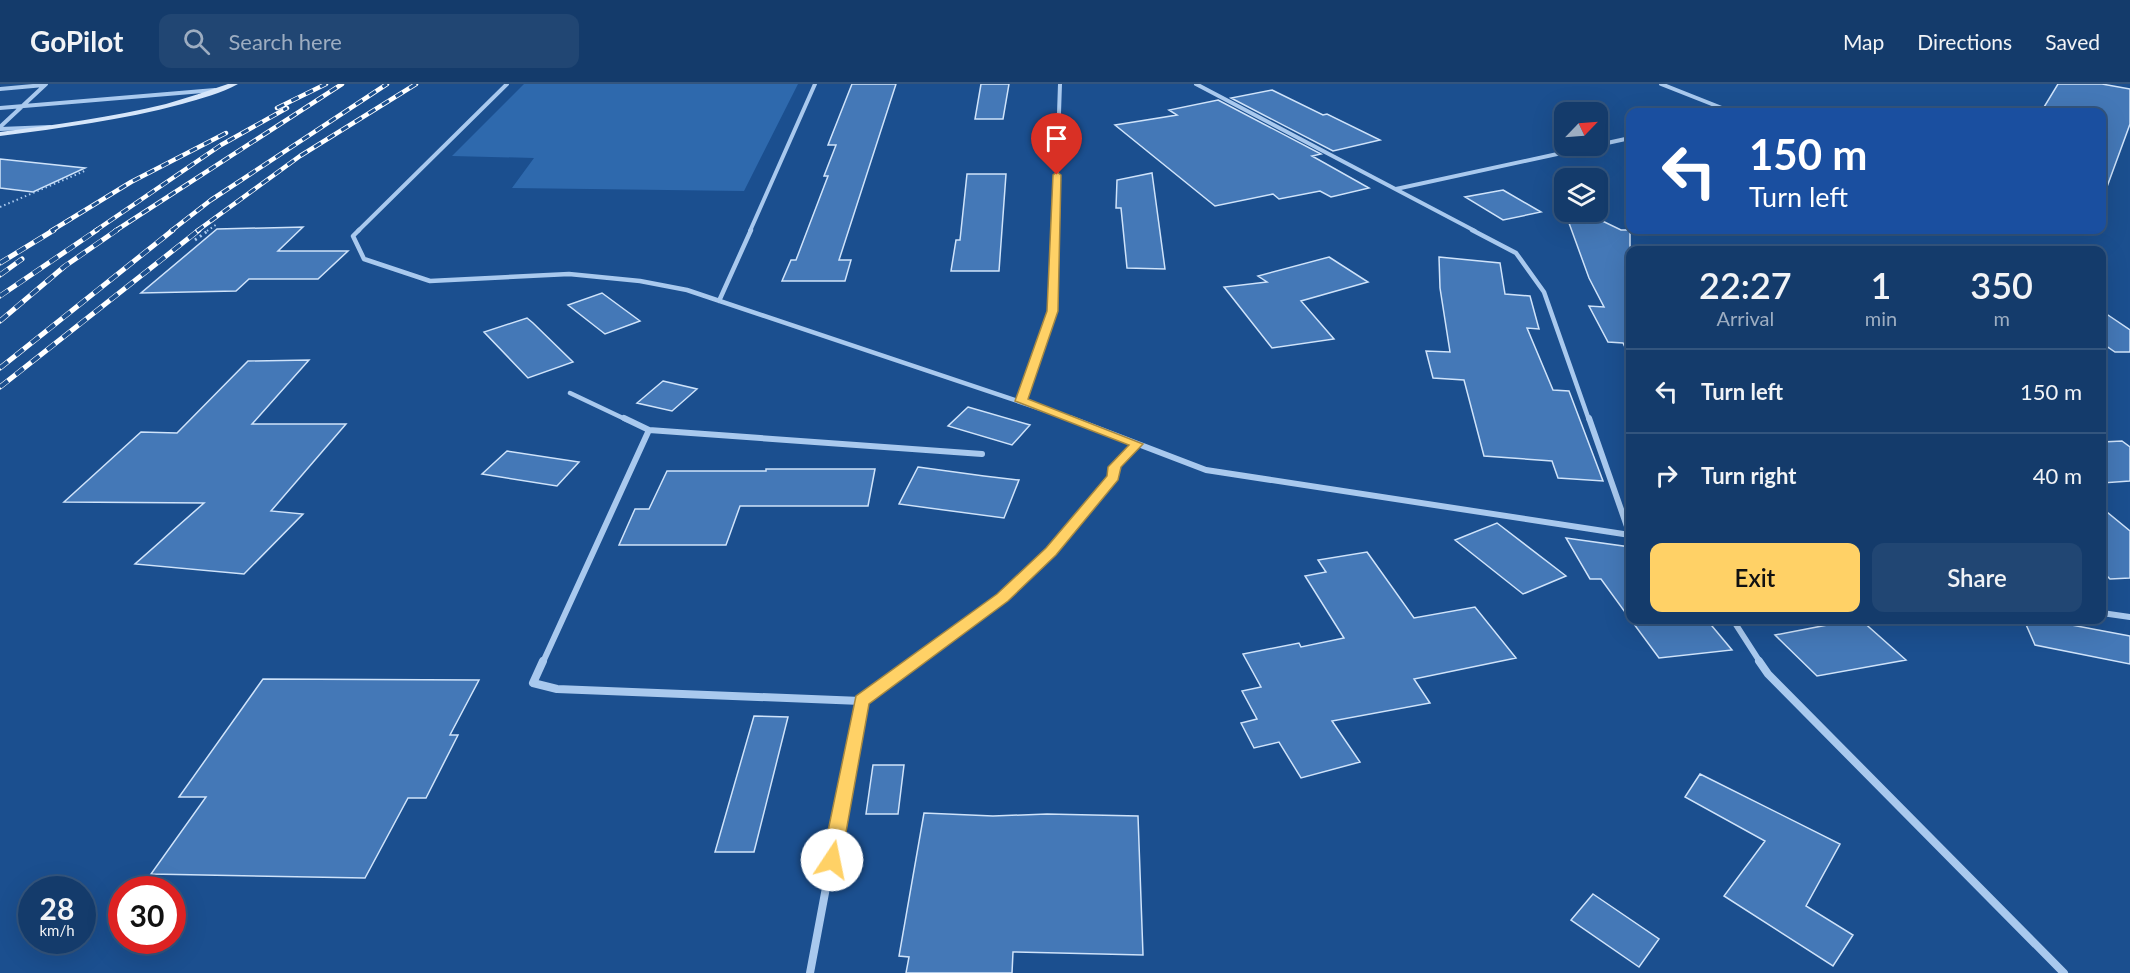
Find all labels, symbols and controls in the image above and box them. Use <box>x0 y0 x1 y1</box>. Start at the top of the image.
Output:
search box <box>159 14 579 68</box>
text: GoPilot <box>30 24 123 58</box>
icon: search <box>180 25 213 58</box>
text: Search here <box>228 28 342 55</box>
text: Map <box>1843 29 1884 54</box>
text: Directions <box>1917 29 2012 54</box>
text: Saved <box>2045 29 2100 54</box>
north arrow <box>1554 102 1608 156</box>
map controls <box>1554 102 1608 222</box>
pin <box>1031 113 1082 175</box>
icon: arrive <box>1040 122 1073 155</box>
text: 150 m <box>1749 129 1867 179</box>
icon: left <box>1650 132 1728 210</box>
button: layers <box>1554 168 1608 222</box>
text: Turn left <box>1749 180 1848 213</box>
text: 22:27 <box>1699 263 1792 307</box>
text: 1 <box>1871 263 1891 307</box>
text: 350 <box>1970 263 2033 307</box>
text: Arrival <box>1717 306 1774 330</box>
text: min <box>1865 306 1897 330</box>
text: m <box>1993 306 2010 330</box>
icon: left <box>1650 375 1683 408</box>
text: Turn left <box>1701 378 1783 405</box>
text: 150 m <box>2020 378 2082 405</box>
icon: right <box>1650 459 1683 492</box>
text: Turn right <box>1701 462 1796 489</box>
text: 40 m <box>2033 462 2082 489</box>
button: Exit <box>1650 543 1860 612</box>
button: Share <box>1872 543 2082 612</box>
position arrow <box>800 828 864 892</box>
speed limit sign: 30 <box>108 876 186 954</box>
text: 28 <box>40 890 74 926</box>
text: km/h <box>39 921 75 939</box>

